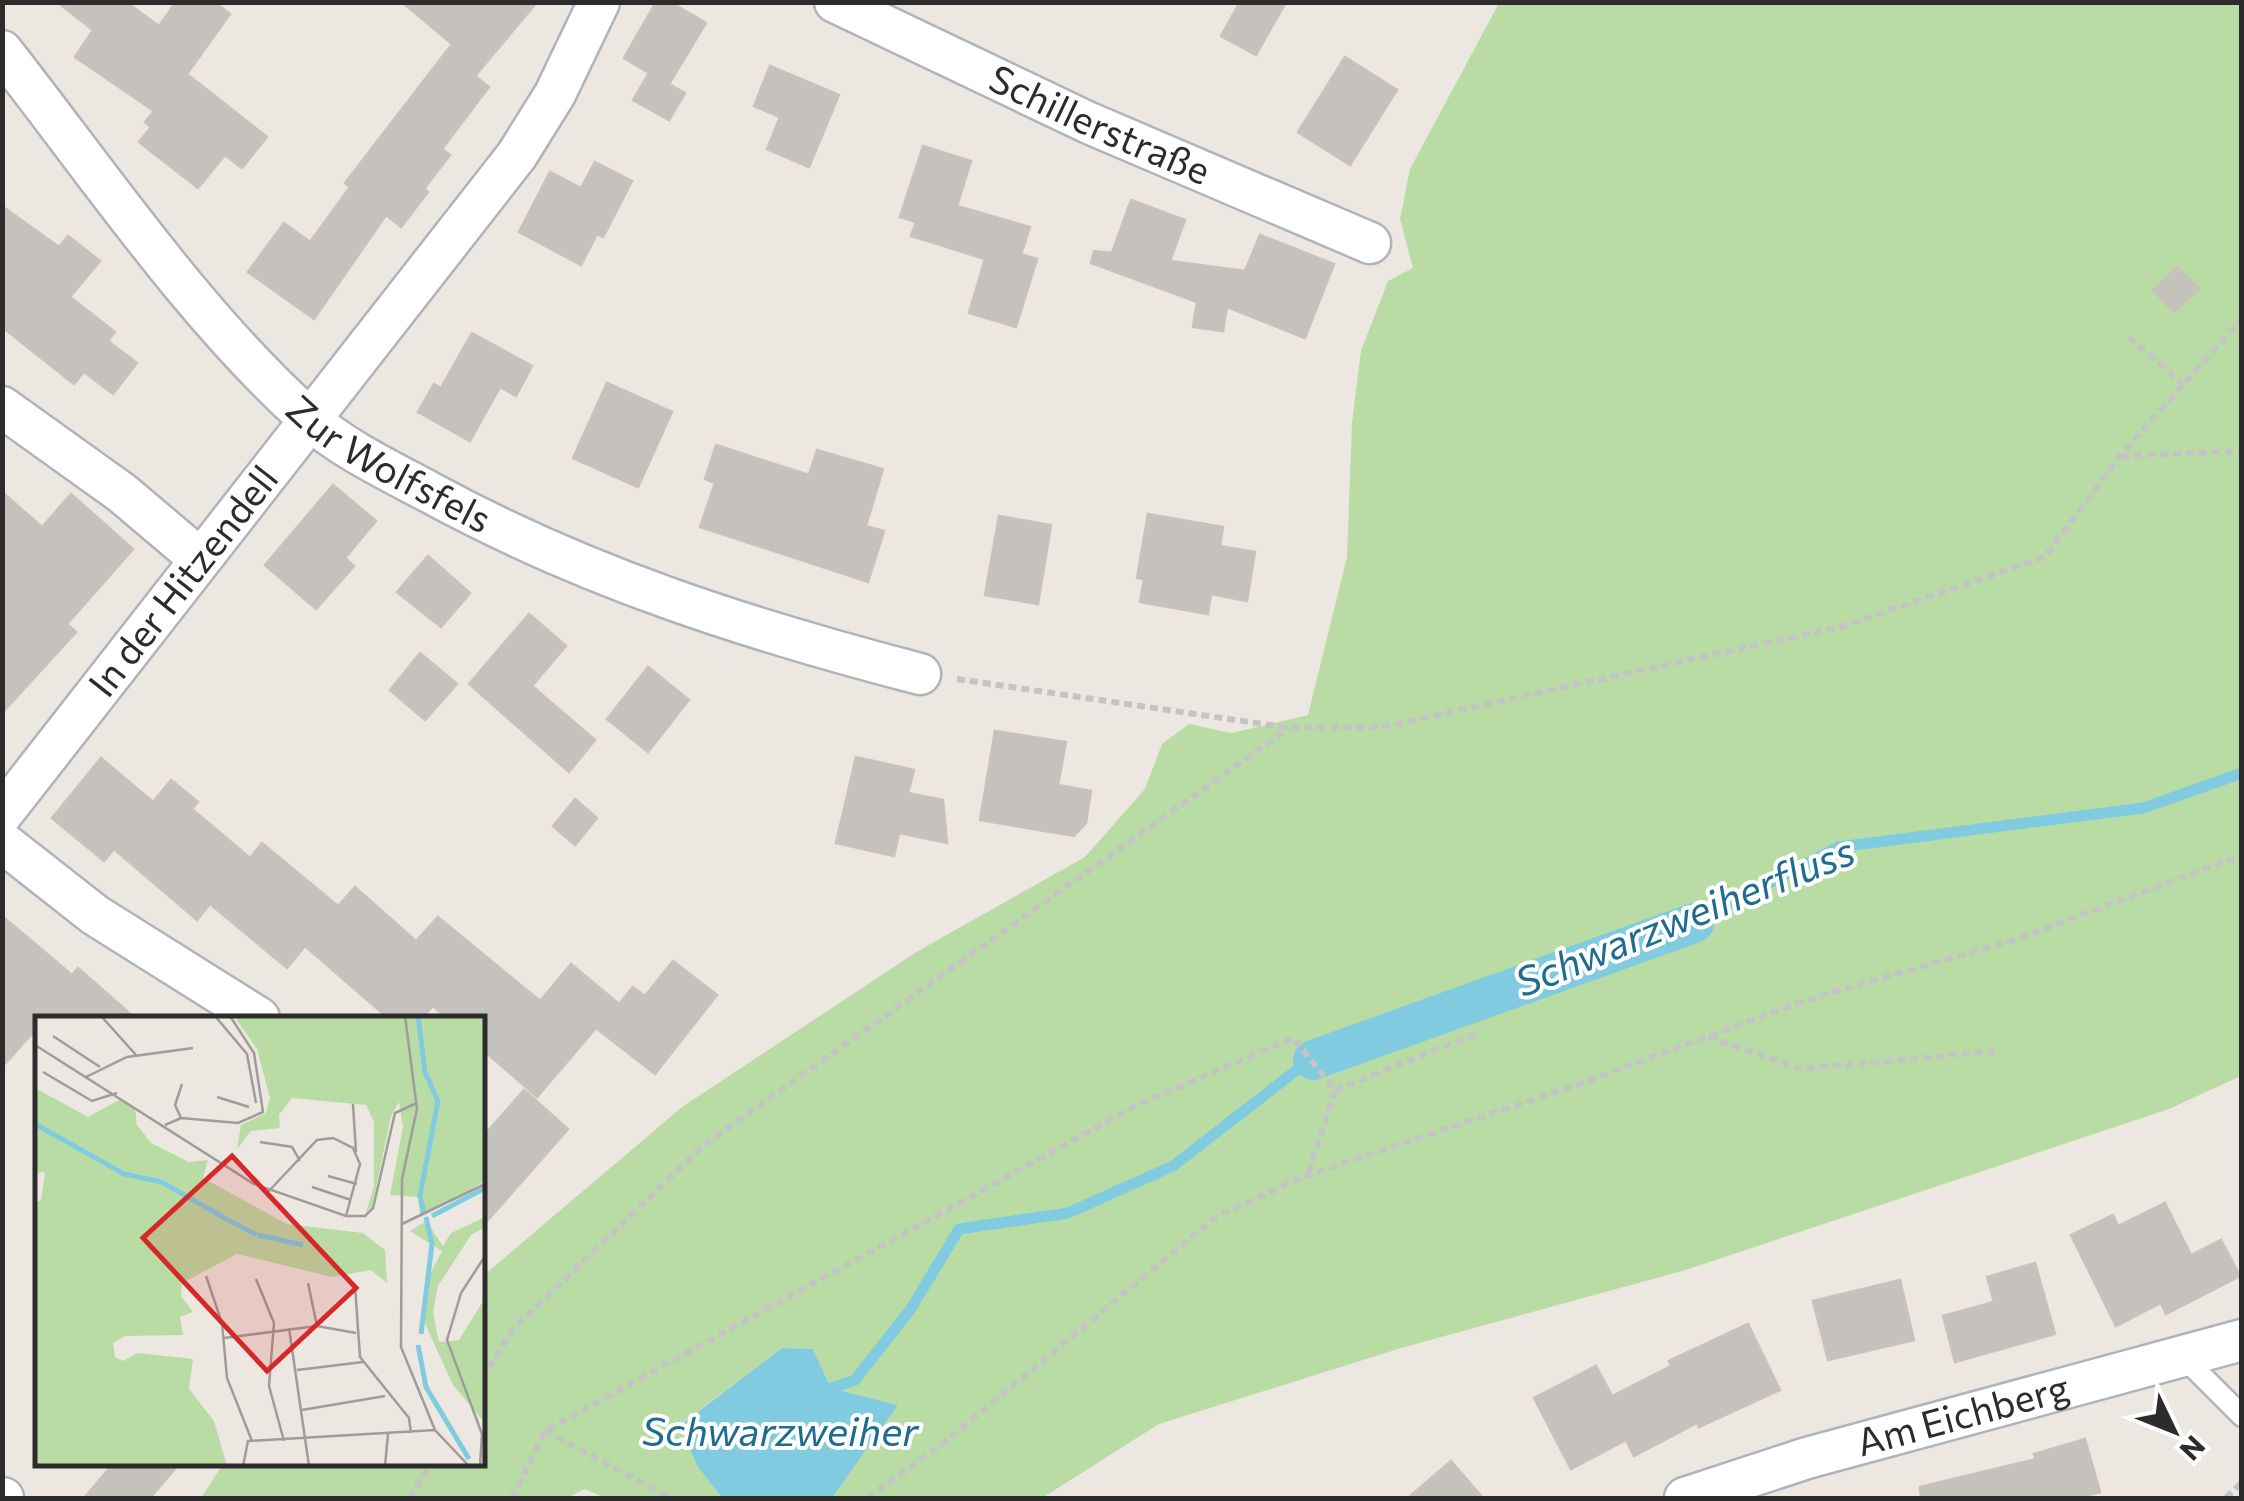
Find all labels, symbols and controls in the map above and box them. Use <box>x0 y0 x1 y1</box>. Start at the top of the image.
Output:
street label: Schillerstraße <box>983 53 1218 193</box>
street label: Zur Wolfsfels <box>278 384 500 541</box>
street label: In der Hitzendell <box>77 455 286 705</box>
water label: Schwarzweiherfluss <box>1507 824 1861 1005</box>
inset map <box>35 1016 485 1466</box>
street label: Am Eichberg <box>1851 1362 2074 1464</box>
north arrow <box>2124 1381 2224 1481</box>
water label: Schwarzweiher <box>642 1405 920 1454</box>
text: N <box>2173 1429 2213 1468</box>

